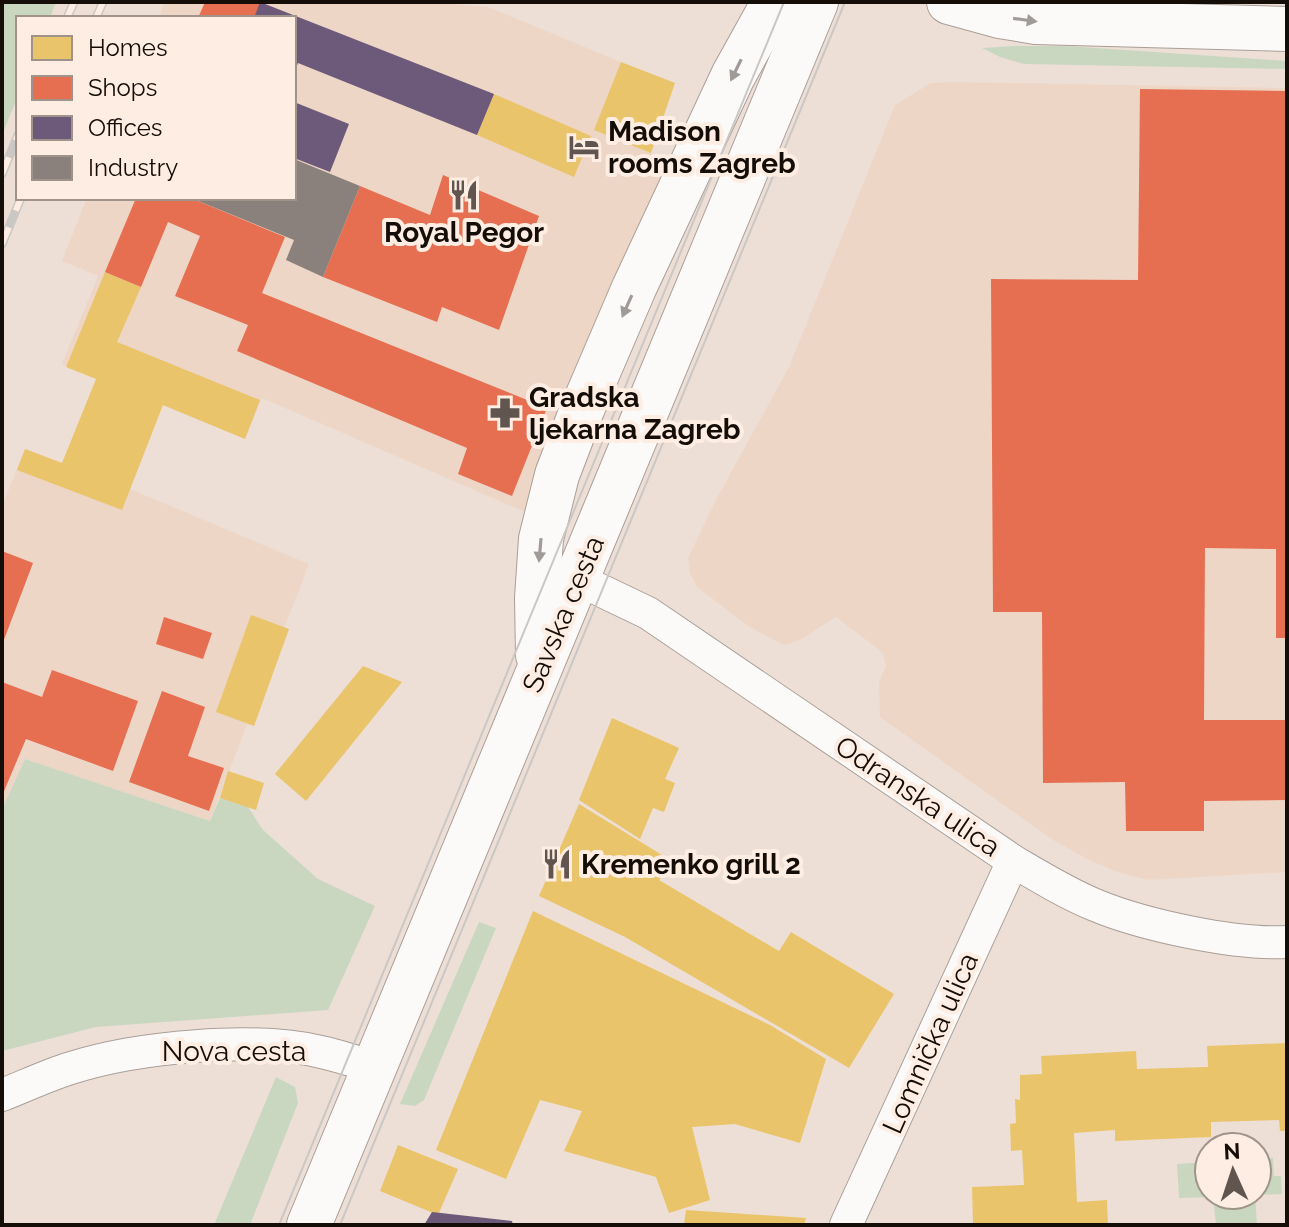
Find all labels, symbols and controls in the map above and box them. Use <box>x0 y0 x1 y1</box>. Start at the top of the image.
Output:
one-way arrow <box>1013 14 1038 27</box>
legend <box>16 16 296 200</box>
text: Homes <box>88 33 168 62</box>
one-way arrow <box>729 59 743 82</box>
text: Shops <box>88 73 157 102</box>
text: Offices <box>88 113 162 142</box>
place label: Madison rooms Zagreb <box>608 115 796 180</box>
hotel icon: Madison rooms Zagreb <box>567 130 601 164</box>
text: Industry <box>88 153 178 182</box>
restaurant icon: Royal Pegor <box>447 178 481 212</box>
place label: Royal Pegor <box>384 216 544 249</box>
one-way arrow <box>620 294 633 318</box>
place label: Gradska ljekarna Zagreb <box>529 381 741 446</box>
pharmacy icon: Gradska ljekarna Zagreb <box>488 396 522 430</box>
street label: Savska cesta <box>516 531 611 697</box>
one-way arrow <box>533 538 546 563</box>
street label: Odranska ulica <box>829 729 1006 864</box>
restaurant icon: Kremenko grill 2 <box>540 847 574 881</box>
place label: Kremenko grill 2 <box>581 848 801 881</box>
street label: Lomnička ulica <box>876 948 985 1139</box>
street label: Nova cesta <box>162 1035 306 1068</box>
north arrow <box>1193 1131 1273 1211</box>
text: N <box>1223 1138 1241 1164</box>

